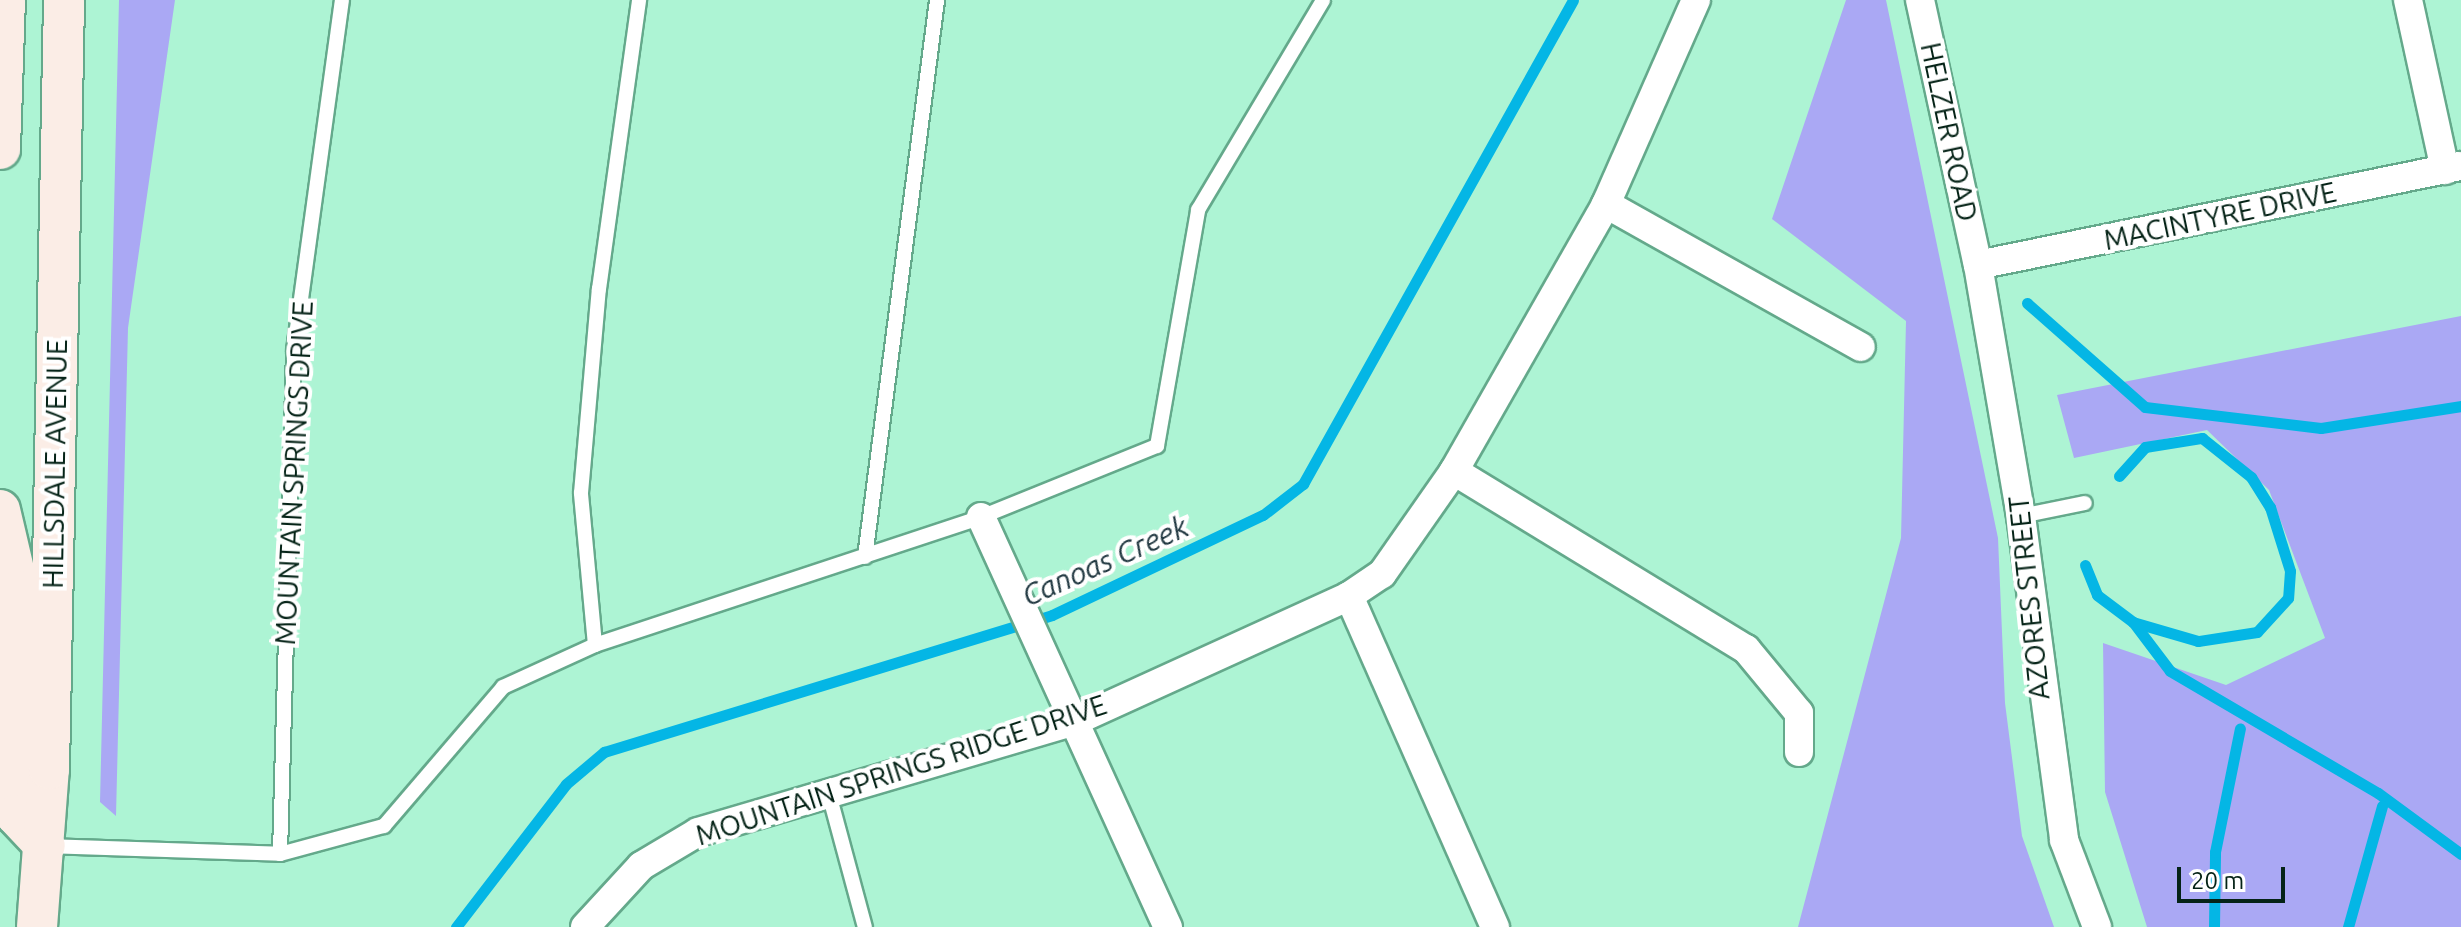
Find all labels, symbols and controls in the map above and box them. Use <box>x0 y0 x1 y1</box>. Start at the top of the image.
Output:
street label: HELZER ROAD <box>1914 39 1984 225</box>
street label: MACINTYRE DRIVE <box>2101 175 2339 257</box>
street label: MOUNTAIN SPRINGS DRIVE <box>268 300 320 646</box>
street label: HILLSDALE AVENUE <box>36 339 74 589</box>
street label: AZORES STREET <box>2002 494 2056 702</box>
water label: Canoas Creek <box>1016 508 1194 614</box>
street label: MOUNTAIN SPRINGS RIDGE DRIVE <box>691 688 1111 852</box>
scale bar <box>2181 851 2289 901</box>
text: 20 m <box>2191 867 2244 894</box>

